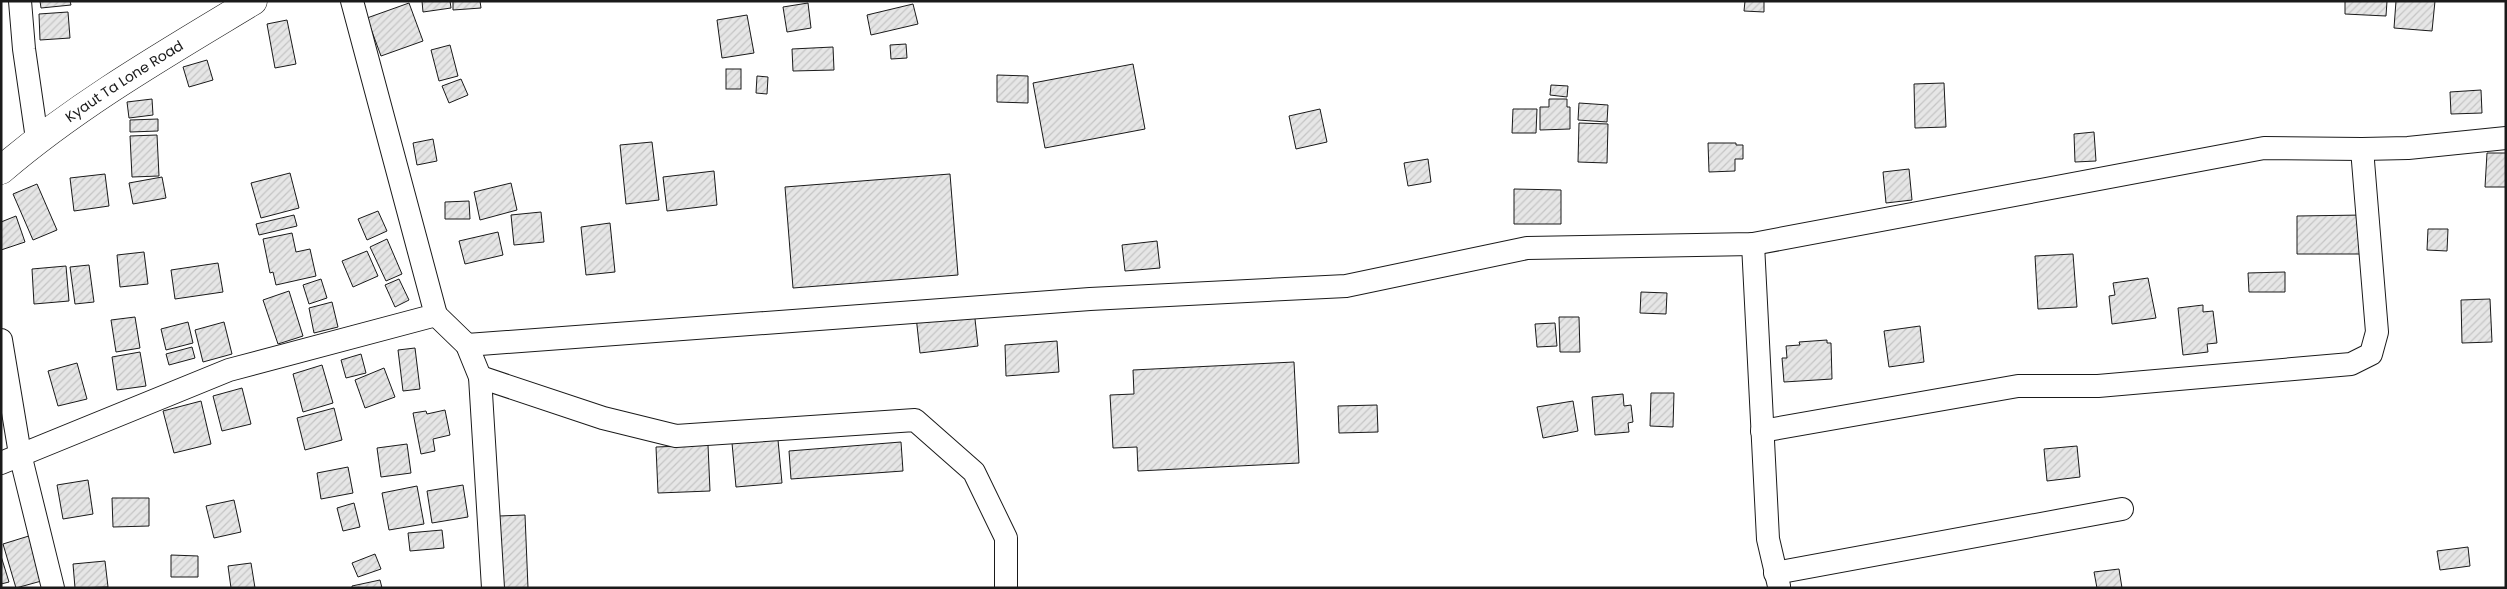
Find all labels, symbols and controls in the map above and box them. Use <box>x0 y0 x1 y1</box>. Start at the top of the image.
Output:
street label: Kyaut Ta Lone Road <box>61 35 187 127</box>

